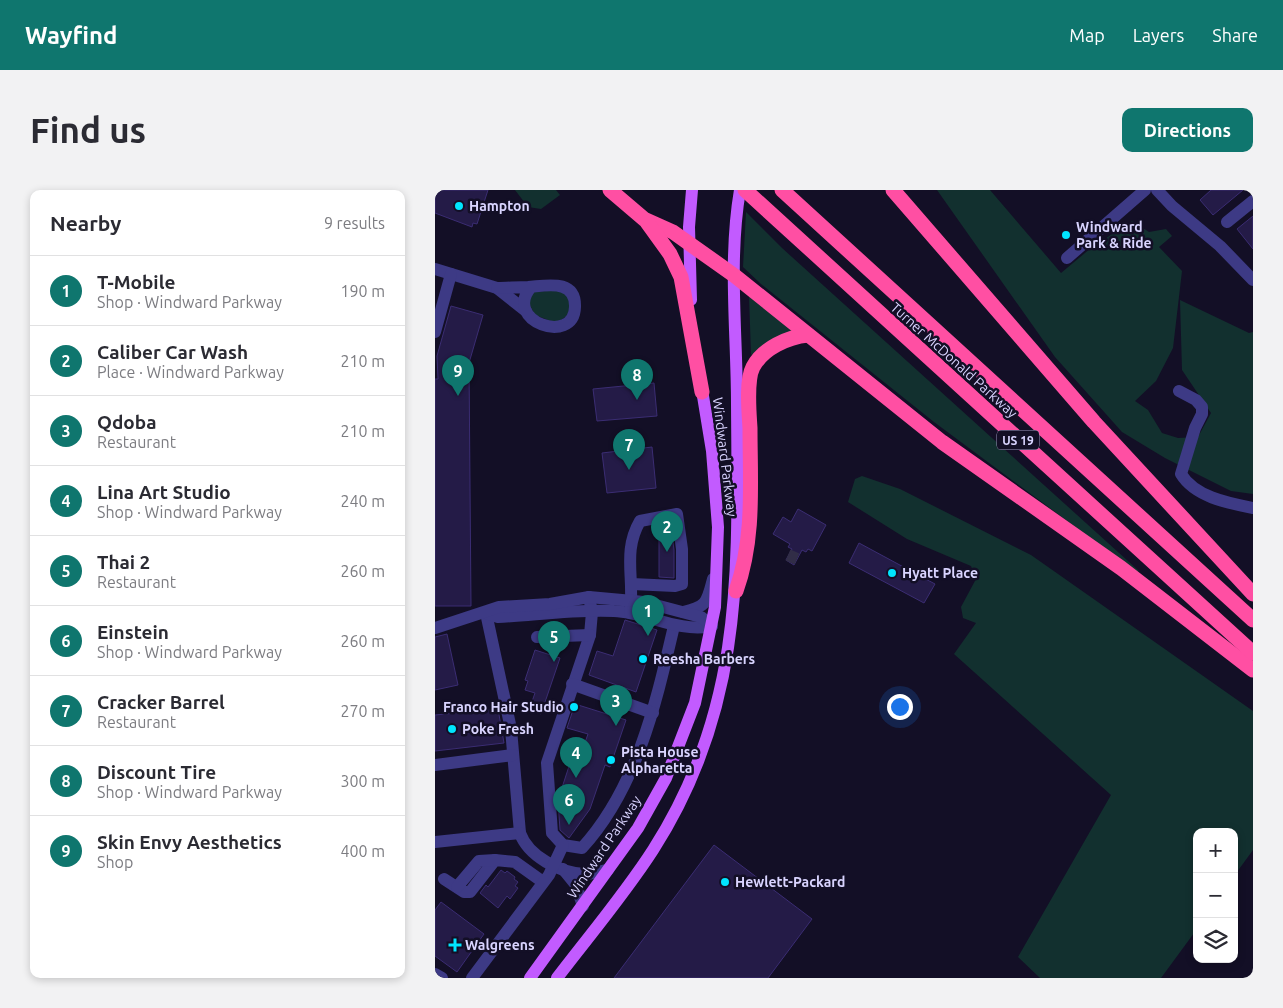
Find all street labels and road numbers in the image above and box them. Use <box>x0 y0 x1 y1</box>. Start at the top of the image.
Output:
street label: Turner McDonald Parkway <box>888 299 1021 421</box>
street label: Windward Parkway <box>710 396 740 518</box>
road number: US 19 <box>997 430 1039 450</box>
street label: Windward Parkway <box>564 793 644 901</box>

